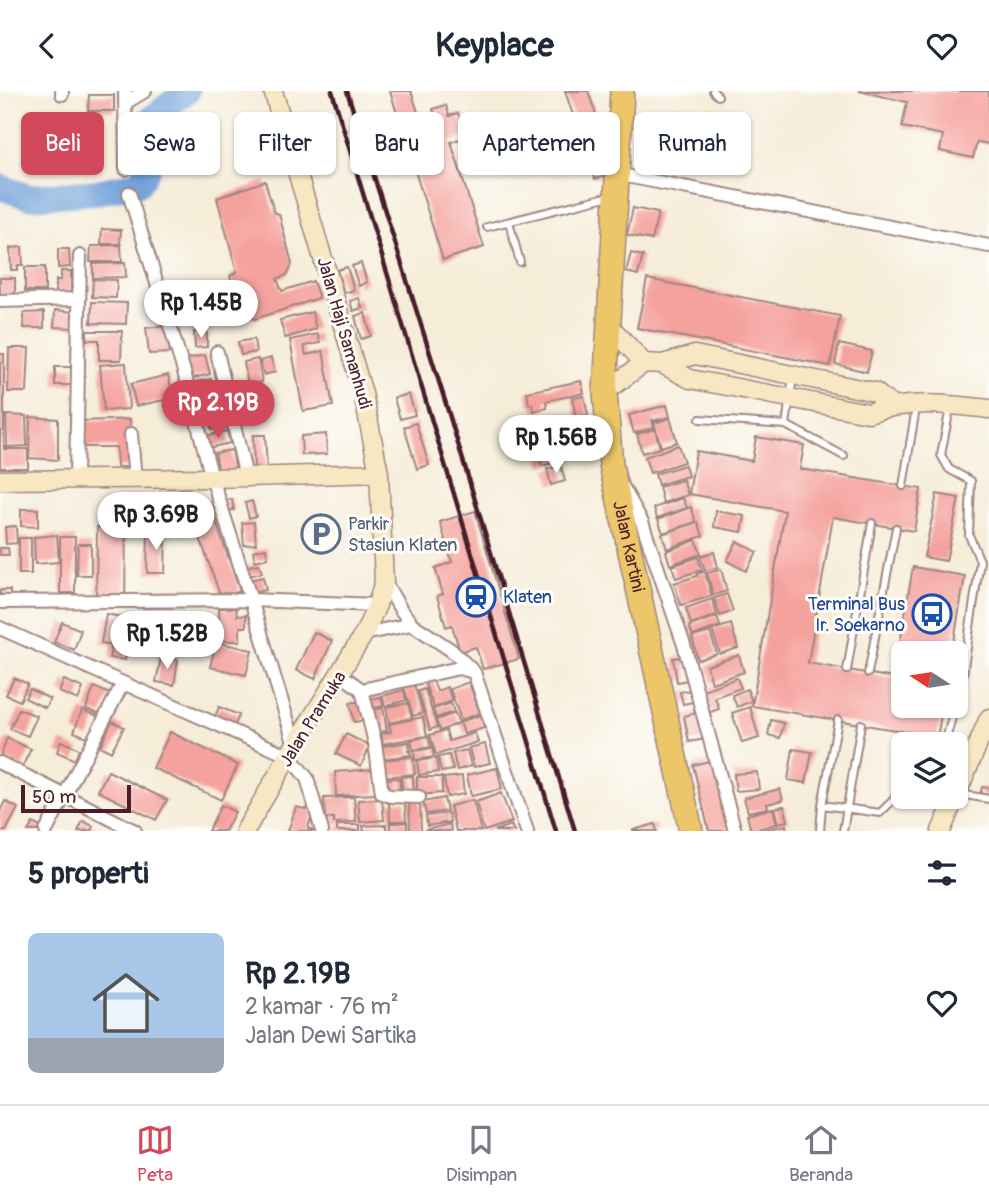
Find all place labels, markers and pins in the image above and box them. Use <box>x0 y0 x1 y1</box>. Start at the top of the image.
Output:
pin: Rp 1.45B <box>129 281 273 340</box>
pin: Rp 2.19B <box>146 381 290 440</box>
pin: Rp 1.56B <box>484 415 628 475</box>
pin: Rp 3.69B <box>84 493 228 552</box>
parking icon: Parkir Stasiun Klaten <box>300 513 342 555</box>
place label: Parkir Stasiun Klaten <box>348 513 457 557</box>
station icon: Klaten <box>455 576 497 618</box>
place label: Klaten <box>503 586 552 609</box>
place label: Terminal Bus Ir. Soekarno <box>808 593 905 637</box>
bus stop icon: Terminal Bus Ir. Soekarno <box>911 593 953 635</box>
pin: Rp 1.52B <box>95 611 239 671</box>

